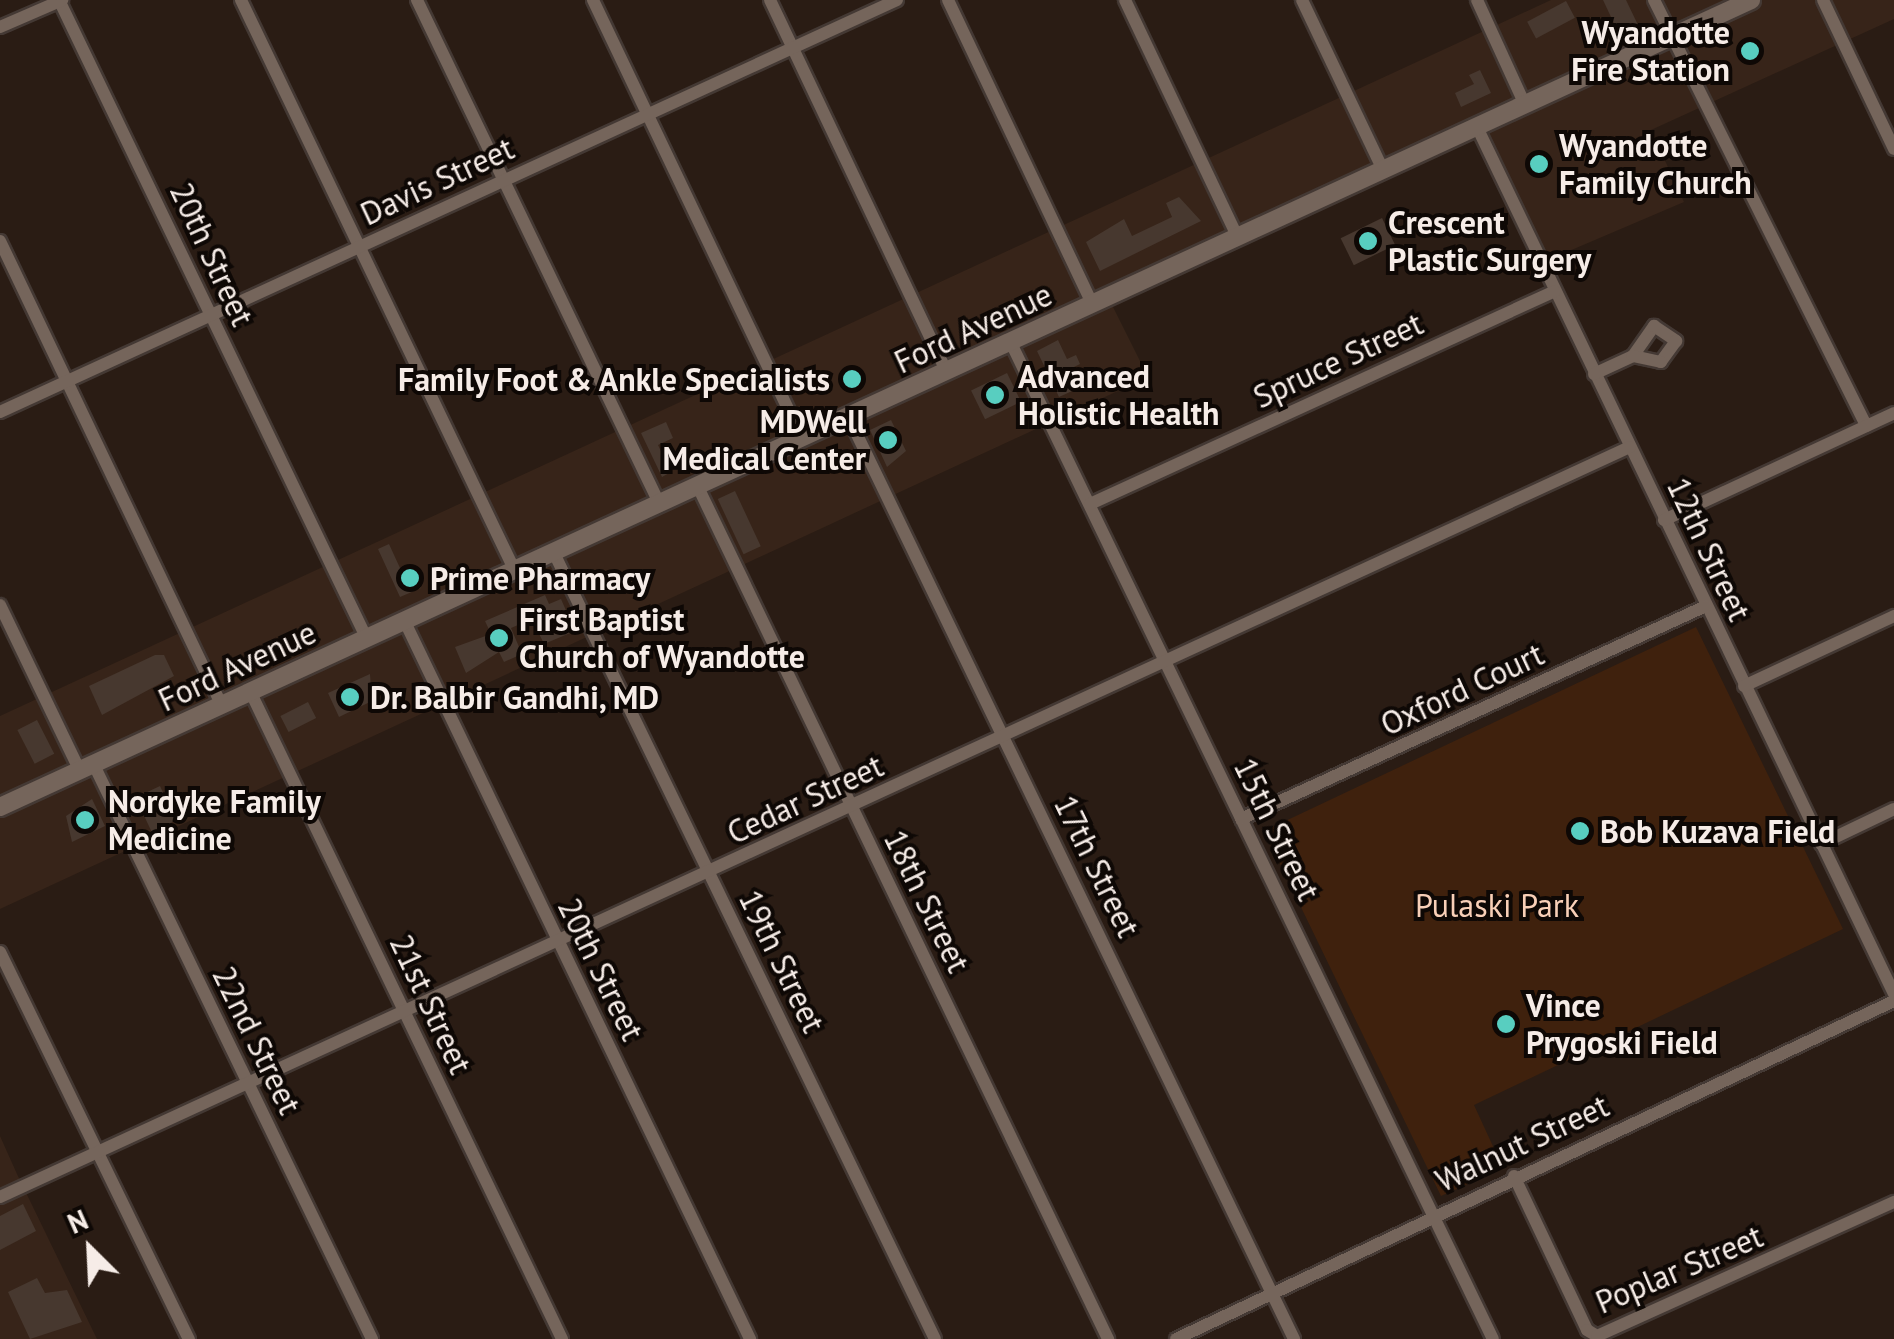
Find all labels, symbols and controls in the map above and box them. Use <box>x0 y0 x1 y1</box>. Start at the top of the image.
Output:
place label: Wyandotte Fire Station <box>1571 14 1730 89</box>
marker: Wyandotte Fire Station <box>1739 40 1761 62</box>
place label: Wyandotte Family Church <box>1559 127 1753 202</box>
street label: Davis Street <box>354 129 520 233</box>
marker: Wyandotte Family Church <box>1528 153 1550 175</box>
street label: 20th Street <box>162 176 262 332</box>
place label: Crescent Plastic Surgery <box>1388 204 1592 279</box>
marker: Crescent Plastic Surgery <box>1357 230 1379 252</box>
street label: Ford Avenue <box>888 275 1058 381</box>
street label: Spruce Street <box>1247 304 1429 416</box>
place label: Advanced Holistic Health <box>1018 358 1220 433</box>
place label: Family Foot & Ankle Specialists <box>396 360 830 398</box>
marker: Family Foot & Ankle Specialists <box>839 366 865 392</box>
marker: Advanced Holistic Health <box>982 382 1008 408</box>
place label: MDWell Medical Center <box>662 403 866 478</box>
marker: MDWell Medical Center <box>875 427 901 453</box>
street label: 12th Street <box>1659 471 1759 627</box>
place label: Prime Pharmacy <box>430 559 650 597</box>
marker: Prime Pharmacy <box>399 567 421 589</box>
place label: First Baptist Church of Wyandotte <box>519 601 806 676</box>
street label: Ford Avenue <box>152 613 322 719</box>
marker: First Baptist Church of Wyandotte <box>488 627 510 649</box>
street label: Oxford Court <box>1374 635 1550 743</box>
place label: Dr. Balbir Gandhi, MD <box>370 678 664 716</box>
marker: Dr. Balbir Gandhi, MD <box>339 686 361 708</box>
street label: Cedar Street <box>721 746 889 852</box>
street label: 15th Street <box>1226 752 1328 906</box>
place label: Nordyke Family Medicine <box>108 783 321 858</box>
street label: 17th Street <box>1046 789 1148 943</box>
marker: Nordyke Family Medicine <box>72 807 98 833</box>
place label: Bob Kuzava Field <box>1600 812 1835 850</box>
marker: Bob Kuzava Field <box>1569 820 1591 842</box>
street label: 18th Street <box>876 824 978 978</box>
street label: 19th Street <box>731 884 833 1038</box>
park label: Pulaski Park <box>1415 886 1579 924</box>
street label: 20th Street <box>550 892 652 1046</box>
street label: 21st Street <box>382 928 480 1080</box>
street label: 22nd Street <box>205 960 309 1120</box>
place label: Vince Prygoski Field <box>1526 987 1718 1062</box>
marker: Vince Prygoski Field <box>1495 1013 1517 1035</box>
street label: Walnut Street <box>1429 1086 1615 1200</box>
north arrow <box>40 1199 140 1299</box>
text: N <box>62 1200 94 1242</box>
street label: Poplar Street <box>1590 1217 1768 1321</box>

